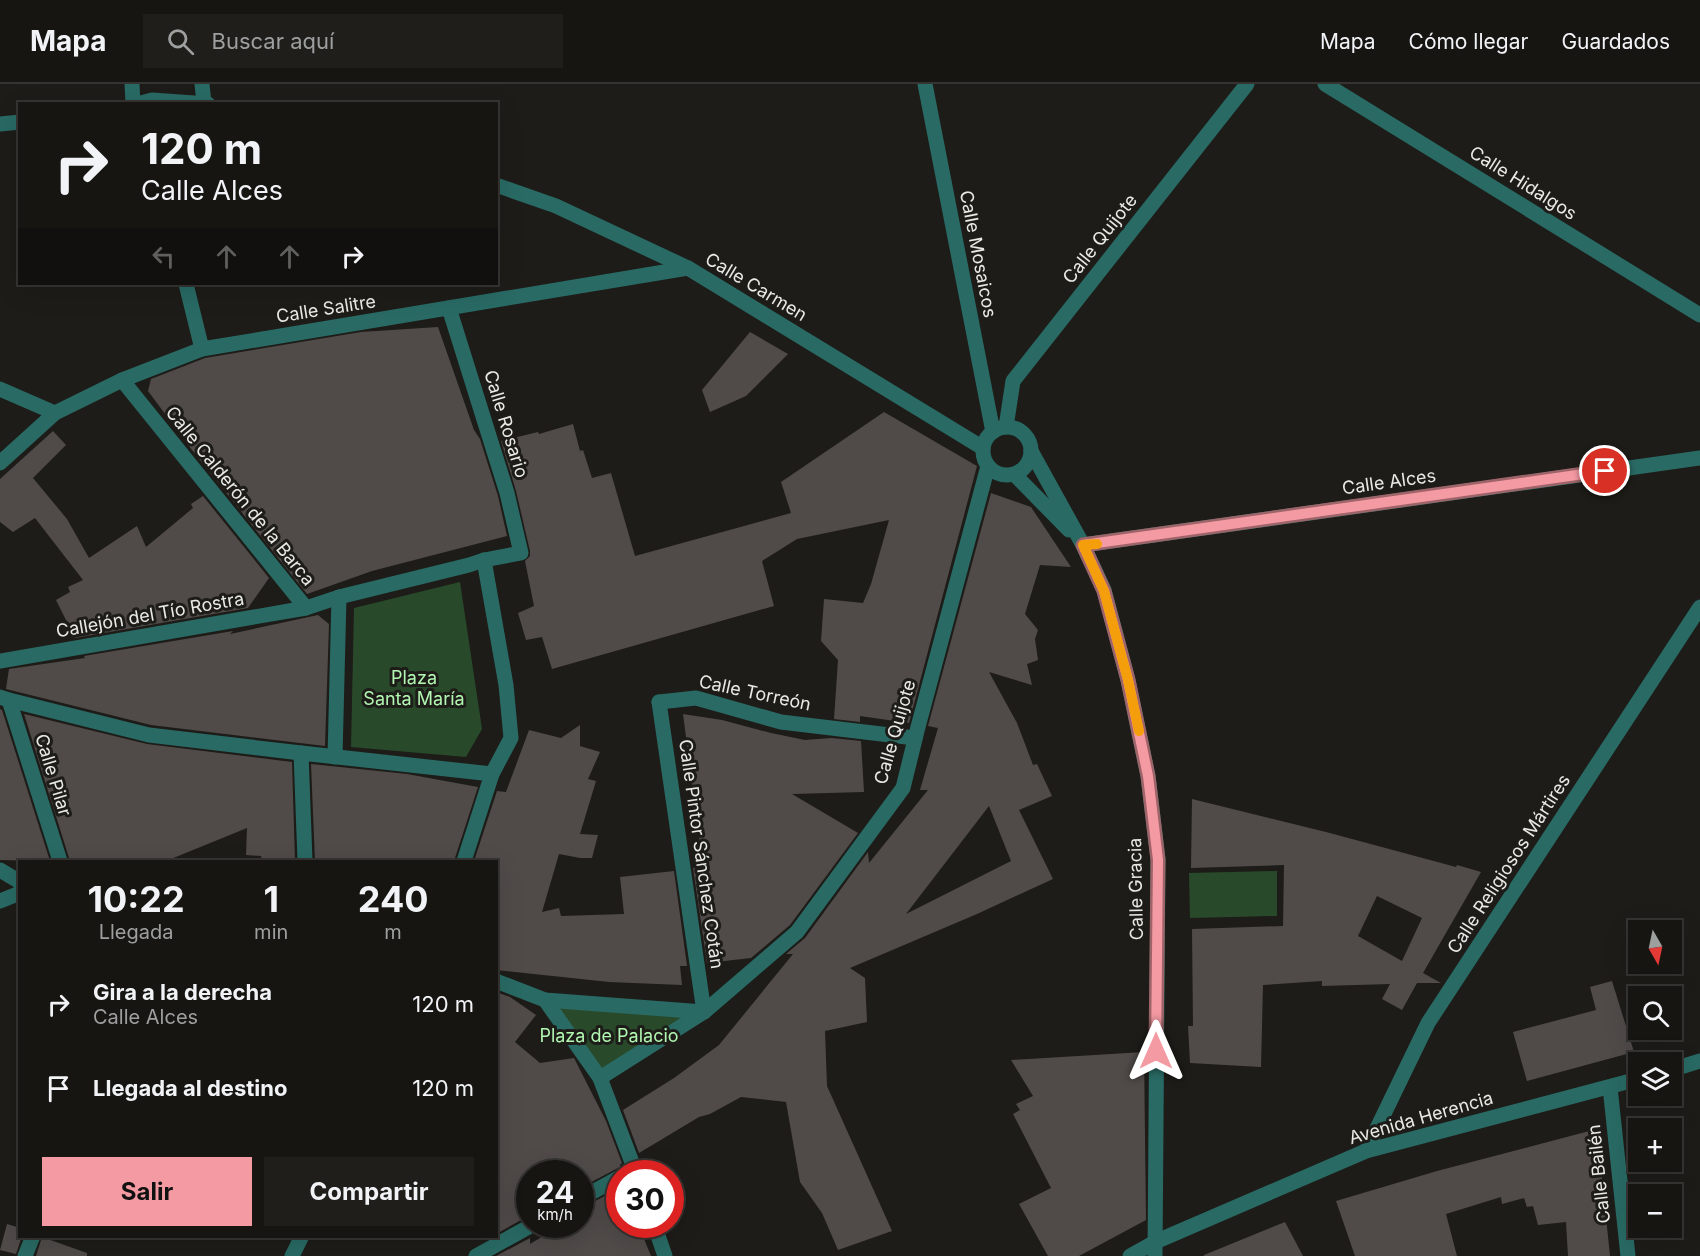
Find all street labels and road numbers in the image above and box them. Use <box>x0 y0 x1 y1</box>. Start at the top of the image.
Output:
street label: Calle Hidalgos <box>1466 141 1581 224</box>
street label: Calle Mosaicos <box>956 189 1001 319</box>
street label: Calle Quijote <box>1058 190 1141 288</box>
street label: Calle Carmen <box>702 248 811 325</box>
street label: Calle Salitre <box>275 290 377 327</box>
street label: Calle Rosario <box>480 367 533 480</box>
street label: Calle Calderón de la Barca <box>162 402 319 590</box>
street label: Calle Alces <box>1341 465 1437 498</box>
street label: Callejón del Tío Rostra <box>54 588 246 641</box>
street label: Calle Torreón <box>697 670 813 715</box>
street label: Calle Quijote <box>870 677 919 787</box>
street label: Calle Pilar <box>31 731 76 819</box>
street label: Calle Pintor Sánchez Cotán <box>675 738 728 970</box>
street label: Calle Religiosos Mártires <box>1443 770 1574 957</box>
street label: Calle Gracia <box>1124 838 1147 940</box>
street label: Avenida Herencia <box>1346 1087 1495 1148</box>
street label: Calle Bailén <box>1583 1124 1614 1225</box>

